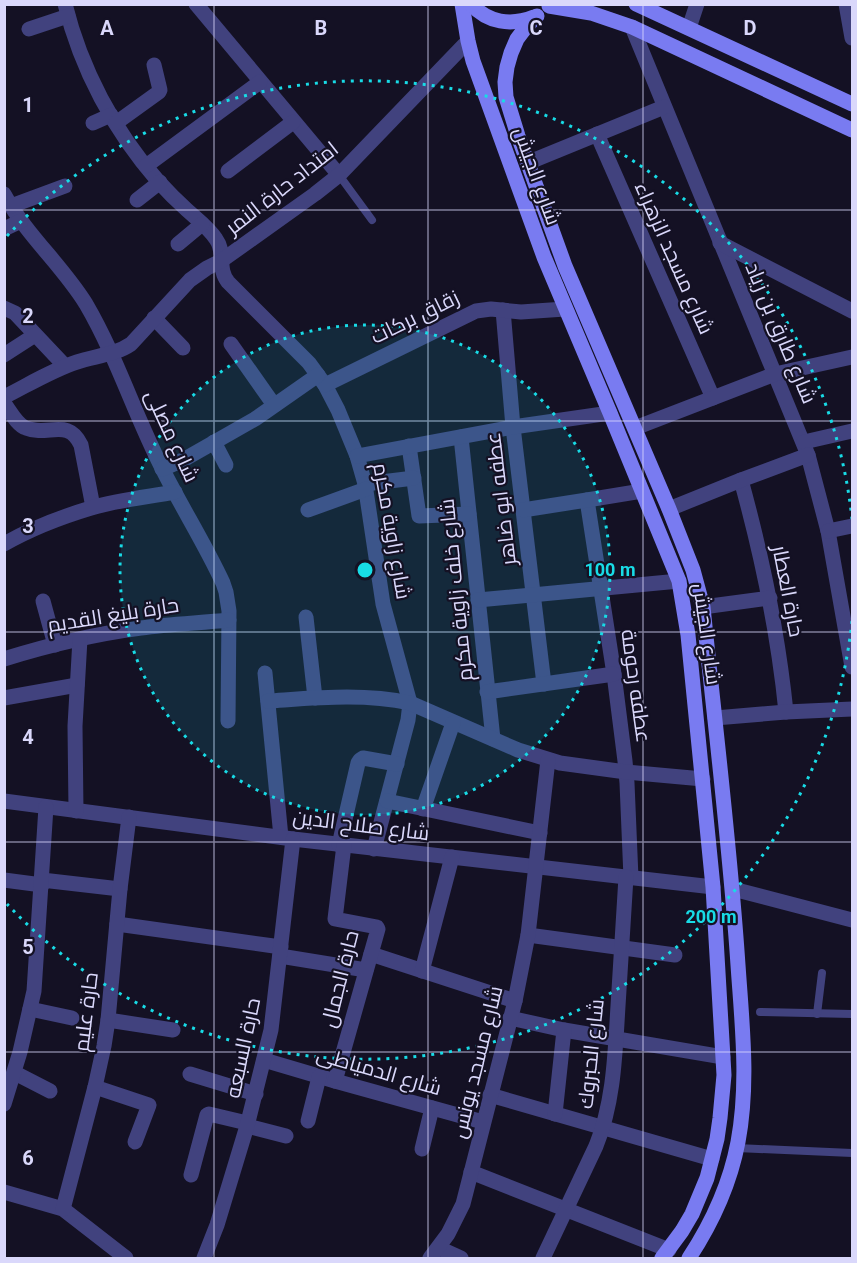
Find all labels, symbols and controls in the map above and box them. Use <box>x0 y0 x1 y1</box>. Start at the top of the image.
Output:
text: A <box>100 16 114 40</box>
text: B <box>315 16 327 40</box>
text: C <box>529 16 543 40</box>
text: D <box>744 16 757 40</box>
text: 1 <box>22 93 34 117</box>
street label: شارع الجيش <box>506 124 566 229</box>
street label: امتداد حارة النمر <box>220 137 343 240</box>
street label: شارع مسجد الزهراء <box>628 178 718 339</box>
street label: شارع طارق بن زياد <box>739 259 822 408</box>
street label: زقاق بركات <box>367 285 464 350</box>
text: 2 <box>22 304 34 328</box>
street label: شارع مصلى <box>138 386 204 487</box>
street label: عطفه ابو ضاهر <box>481 431 521 568</box>
street label: شارع زاوية مكرم <box>366 461 416 601</box>
street label: شارع خلف زاوية مكرم <box>434 497 480 683</box>
text: 3 <box>22 514 34 538</box>
street label: حارة العطار <box>767 542 809 639</box>
text: 100 m <box>584 559 636 580</box>
centre of rings <box>355 560 375 580</box>
street label: شارع الجيش <box>686 582 726 687</box>
street label: حارة بليغ القديم <box>45 593 181 639</box>
street label: عطفه رحومة <box>616 628 656 744</box>
text: 4 <box>22 725 34 749</box>
street label: شارع صلاح الدين <box>291 805 431 847</box>
text: 200 m <box>685 906 737 927</box>
street label: حارة الجمال <box>316 928 365 1030</box>
text: 5 <box>22 935 34 959</box>
street label: حارة عليم <box>69 971 105 1053</box>
street label: شارع مسجد يونس <box>446 983 509 1141</box>
street label: حارة السبعه <box>221 996 265 1100</box>
street label: شارع الحبروك <box>573 998 611 1110</box>
street label: شارع الدمياطى <box>313 1042 444 1102</box>
text: 6 <box>22 1146 34 1170</box>

